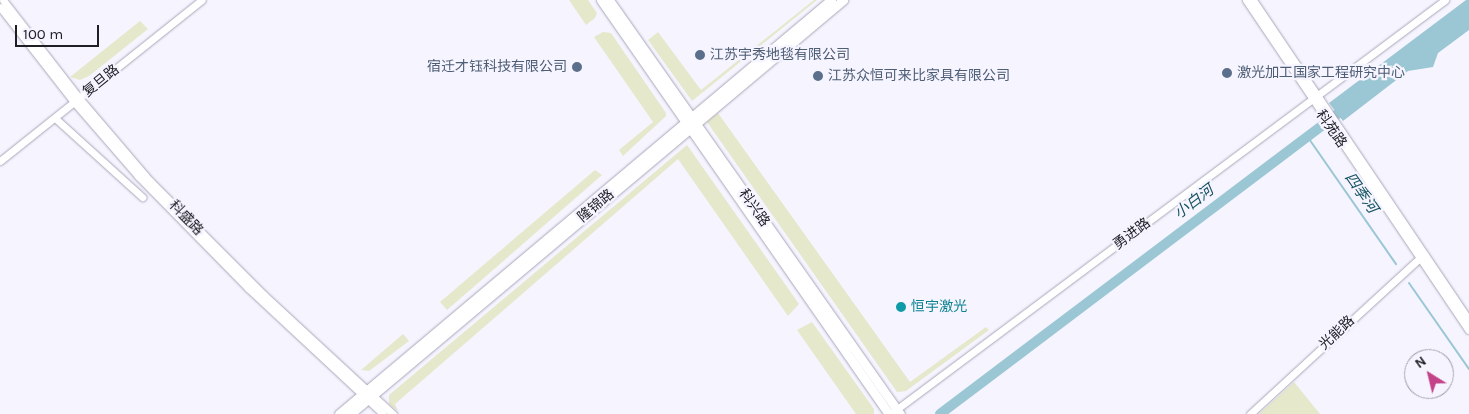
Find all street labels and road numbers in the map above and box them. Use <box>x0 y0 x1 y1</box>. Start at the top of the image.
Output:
street label: 复旦路 <box>79 61 123 101</box>
street label: 科苑路 <box>1312 107 1350 151</box>
street label: 隆锦路 <box>575 186 617 226</box>
street label: 科兴路 <box>735 186 773 230</box>
street label: 科盛路 <box>165 197 207 239</box>
street label: 勇进路 <box>1110 215 1154 253</box>
street label: 光能路 <box>1316 313 1358 353</box>

